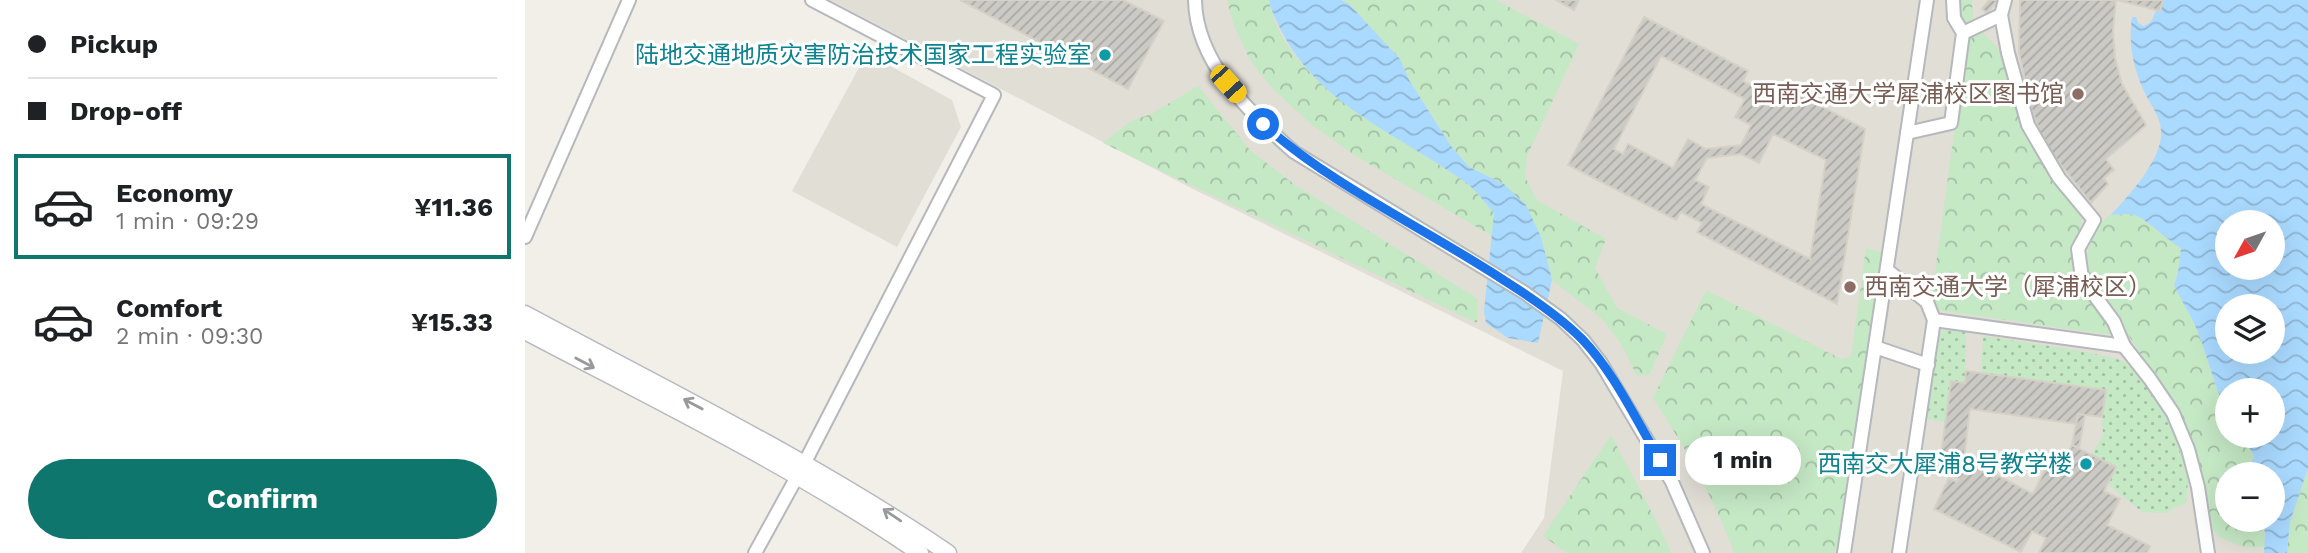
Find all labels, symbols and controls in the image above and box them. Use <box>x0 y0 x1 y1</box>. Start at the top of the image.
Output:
text: Pickup <box>70 29 158 59</box>
place label: 陆地交通地质灾害防治技术国家工程实验室 <box>635 41 1091 69</box>
marker: 陆地交通地质灾害防治技术国家工程实验室 <box>1097 47 1113 63</box>
car <box>1207 61 1250 107</box>
place label: 西南交通大学犀浦校区图书馆 <box>1752 80 2064 108</box>
marker: 西南交通大学犀浦校区图书馆 <box>2070 86 2086 102</box>
text: Drop-off <box>70 96 182 126</box>
route start <box>1247 108 1279 140</box>
icon: car <box>32 175 95 238</box>
text: Economy <box>116 178 233 208</box>
text: ¥11.36 <box>414 192 493 222</box>
text: 1 min · 09:29 <box>116 208 259 235</box>
north arrow <box>2215 210 2285 280</box>
map controls <box>2215 210 2285 532</box>
place label: 西南交通大学（犀浦校区） <box>1864 273 2152 301</box>
marker: 西南交通大学（犀浦校区） <box>1842 279 1858 295</box>
icon: car <box>32 290 95 353</box>
text: Comfort <box>116 293 222 323</box>
button: layers <box>2215 294 2285 364</box>
text: ¥15.33 <box>411 307 493 337</box>
text: 2 min · 09:30 <box>116 323 263 350</box>
one-way arrow <box>574 357 595 370</box>
button: + <box>2215 378 2285 448</box>
one-way arrow <box>683 396 704 410</box>
callout: 1 min <box>1685 435 1800 484</box>
route end <box>1644 444 1676 476</box>
text: 1 min <box>1713 447 1773 474</box>
place label: 西南交大犀浦8号教学楼 <box>1817 450 2072 478</box>
marker: 西南交大犀浦8号教学楼 <box>2078 456 2094 472</box>
button: Confirm <box>28 459 497 539</box>
button: − <box>2215 462 2285 532</box>
one-way arrow <box>882 508 902 522</box>

